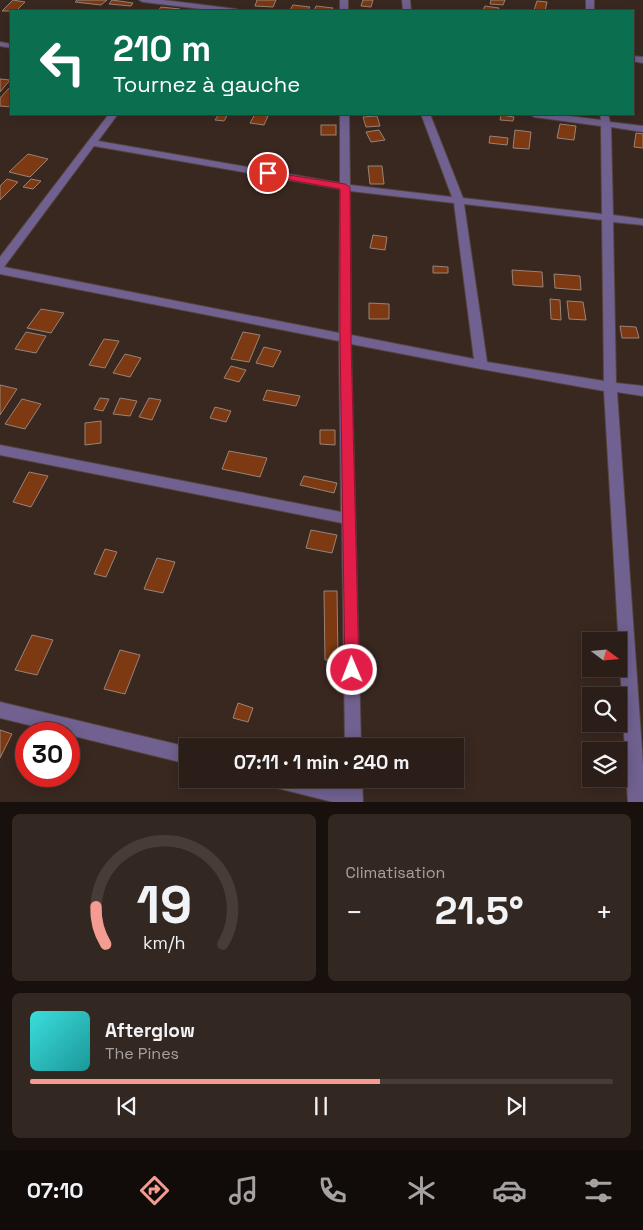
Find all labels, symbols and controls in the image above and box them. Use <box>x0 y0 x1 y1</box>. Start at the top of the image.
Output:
text: 210 m <box>113 27 211 71</box>
icon: left <box>30 30 95 95</box>
text: Tournez à gauche <box>113 70 300 98</box>
pin <box>247 152 289 194</box>
icon: arrive <box>254 159 282 187</box>
north arrow <box>582 632 628 678</box>
map controls <box>582 632 627 787</box>
position arrow <box>325 643 377 695</box>
button: search <box>582 687 627 732</box>
speed limit sign: 30 <box>15 722 80 787</box>
button: layers <box>582 742 627 787</box>
text: 07:11 · 1 min · 240 m <box>234 750 409 775</box>
text: Climatisation <box>346 862 445 883</box>
text: 19 <box>136 872 192 938</box>
text: 21.5° <box>435 887 524 935</box>
text: − <box>346 894 363 930</box>
text: + <box>596 894 613 930</box>
text: km/h <box>142 931 185 954</box>
text: Afterglow <box>105 1018 195 1043</box>
text: The Pines <box>105 1043 179 1064</box>
icon: previous <box>113 1092 141 1120</box>
icon: pause <box>307 1092 335 1120</box>
icon: next <box>502 1092 530 1120</box>
icon: directions <box>137 1173 172 1208</box>
icon: music <box>226 1173 261 1208</box>
icon: phone <box>315 1173 350 1208</box>
icon: climate <box>404 1173 439 1208</box>
icon: car <box>492 1173 527 1208</box>
icon: filters <box>581 1173 616 1208</box>
text: 07:10 <box>27 1176 84 1204</box>

